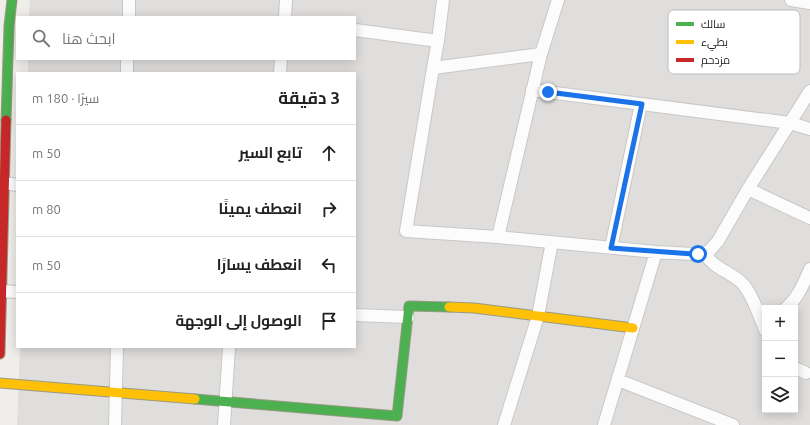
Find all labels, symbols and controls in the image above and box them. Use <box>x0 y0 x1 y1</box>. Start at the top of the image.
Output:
legend <box>668 10 800 74</box>
search box <box>16 16 356 60</box>
text: سالك <box>701 18 725 30</box>
icon: search <box>30 27 52 49</box>
text: ابحث هنا <box>62 30 116 47</box>
text: بطيء <box>701 36 728 51</box>
text: مزدحم <box>701 54 730 68</box>
route end <box>539 83 557 101</box>
text: 3 دقيقة <box>278 88 340 107</box>
text: سيرًا · 180 m <box>32 91 99 105</box>
icon: ahead <box>318 142 340 164</box>
text: تابع السير <box>239 144 302 161</box>
text: 50 m <box>32 146 61 160</box>
icon: right <box>318 198 340 220</box>
text: انعطف يمينًا <box>218 200 302 217</box>
text: 80 m <box>32 202 61 216</box>
route start <box>689 245 707 263</box>
icon: left <box>318 254 340 276</box>
text: انعطف يسارًا <box>217 256 302 273</box>
text: 50 m <box>32 258 61 272</box>
map controls <box>762 305 798 413</box>
button: + <box>762 305 798 341</box>
icon: arrive <box>318 310 340 332</box>
text: الوصول إلى الوجهة <box>175 312 302 329</box>
button: − <box>762 341 798 377</box>
button: layers <box>762 377 798 413</box>

